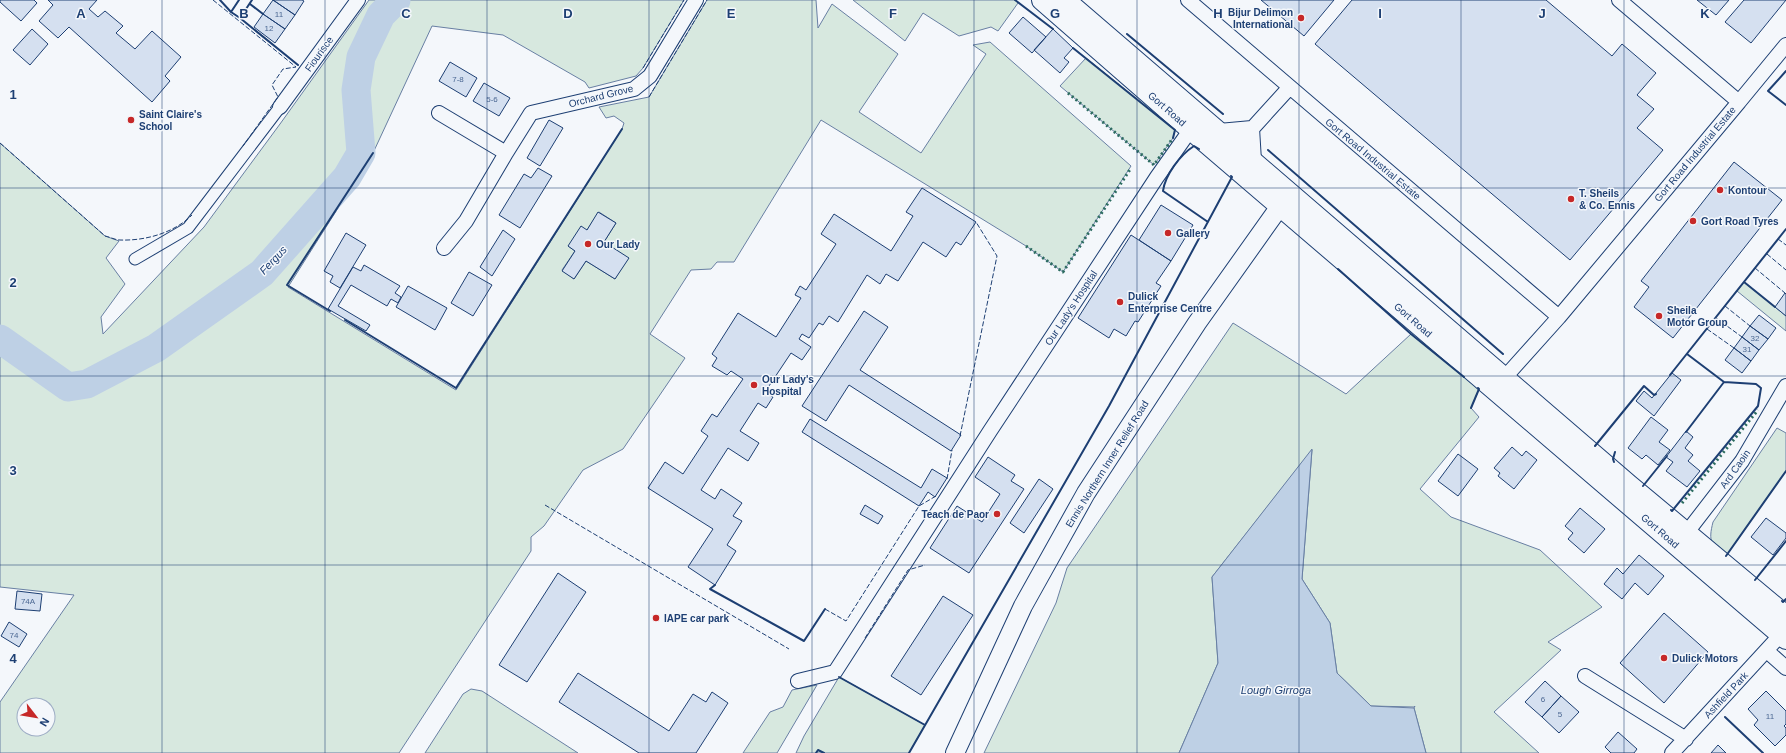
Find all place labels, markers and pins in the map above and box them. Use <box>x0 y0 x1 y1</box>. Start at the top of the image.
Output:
place label: Bijur Delimon International <box>1228 7 1293 30</box>
marker: Bijur Delimon International <box>1296 13 1306 23</box>
place label: Saint Claire's School <box>139 109 202 132</box>
marker: Saint Claire's School <box>126 115 136 125</box>
marker: Kontour <box>1715 185 1725 195</box>
place label: Kontour <box>1728 185 1767 196</box>
place label: T. Sheils & Co. Ennis <box>1579 188 1636 211</box>
marker: T. Sheils & Co. Ennis <box>1566 194 1576 204</box>
marker: Gort Road Tyres <box>1688 216 1698 226</box>
place label: Gort Road Tyres <box>1701 216 1779 227</box>
marker: Gallery <box>1163 228 1173 238</box>
place label: Gallery <box>1176 228 1210 239</box>
marker: Our Lady <box>583 239 593 249</box>
place label: Our Lady <box>596 239 640 250</box>
place label: Dulick Enterprise Centre <box>1128 291 1212 314</box>
marker: Dulick Enterprise Centre <box>1115 297 1125 307</box>
place label: Sheila Motor Group <box>1667 305 1728 328</box>
marker: Sheila Motor Group <box>1654 311 1664 321</box>
place label: Our Lady's Hospital <box>762 374 814 397</box>
marker: Our Lady's Hospital <box>749 380 759 390</box>
place label: Teach de Paor <box>921 509 989 520</box>
marker: Teach de Paor <box>992 509 1002 519</box>
marker: IAPE car park <box>651 613 661 623</box>
place label: IAPE car park <box>664 613 729 624</box>
marker: Dulick Motors <box>1659 653 1669 663</box>
place label: Dulick Motors <box>1672 653 1739 664</box>

